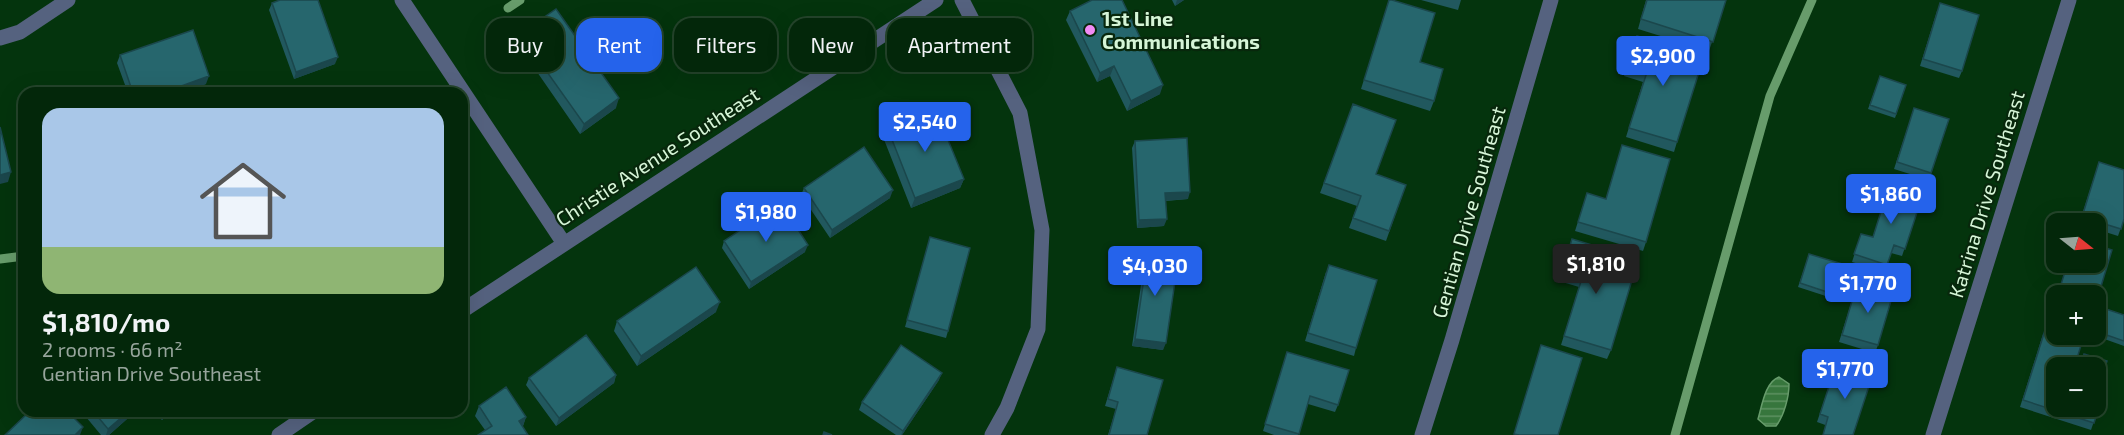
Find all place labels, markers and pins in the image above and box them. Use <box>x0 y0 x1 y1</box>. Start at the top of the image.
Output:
place label: 1st Line Communications <box>1102 6 1260 53</box>
marker: 1st Line Communications <box>1083 23 1097 37</box>
pin: $2,900 <box>1614 36 1712 87</box>
pin: $2,540 <box>876 102 974 153</box>
pin: $1,860 <box>1842 174 1940 225</box>
pin: $1,980 <box>717 192 815 243</box>
pin: $1,810 <box>1547 244 1645 295</box>
pin: $4,030 <box>1106 246 1204 297</box>
pin: $1,770 <box>1819 263 1917 314</box>
pin: $1,770 <box>1796 349 1894 400</box>

